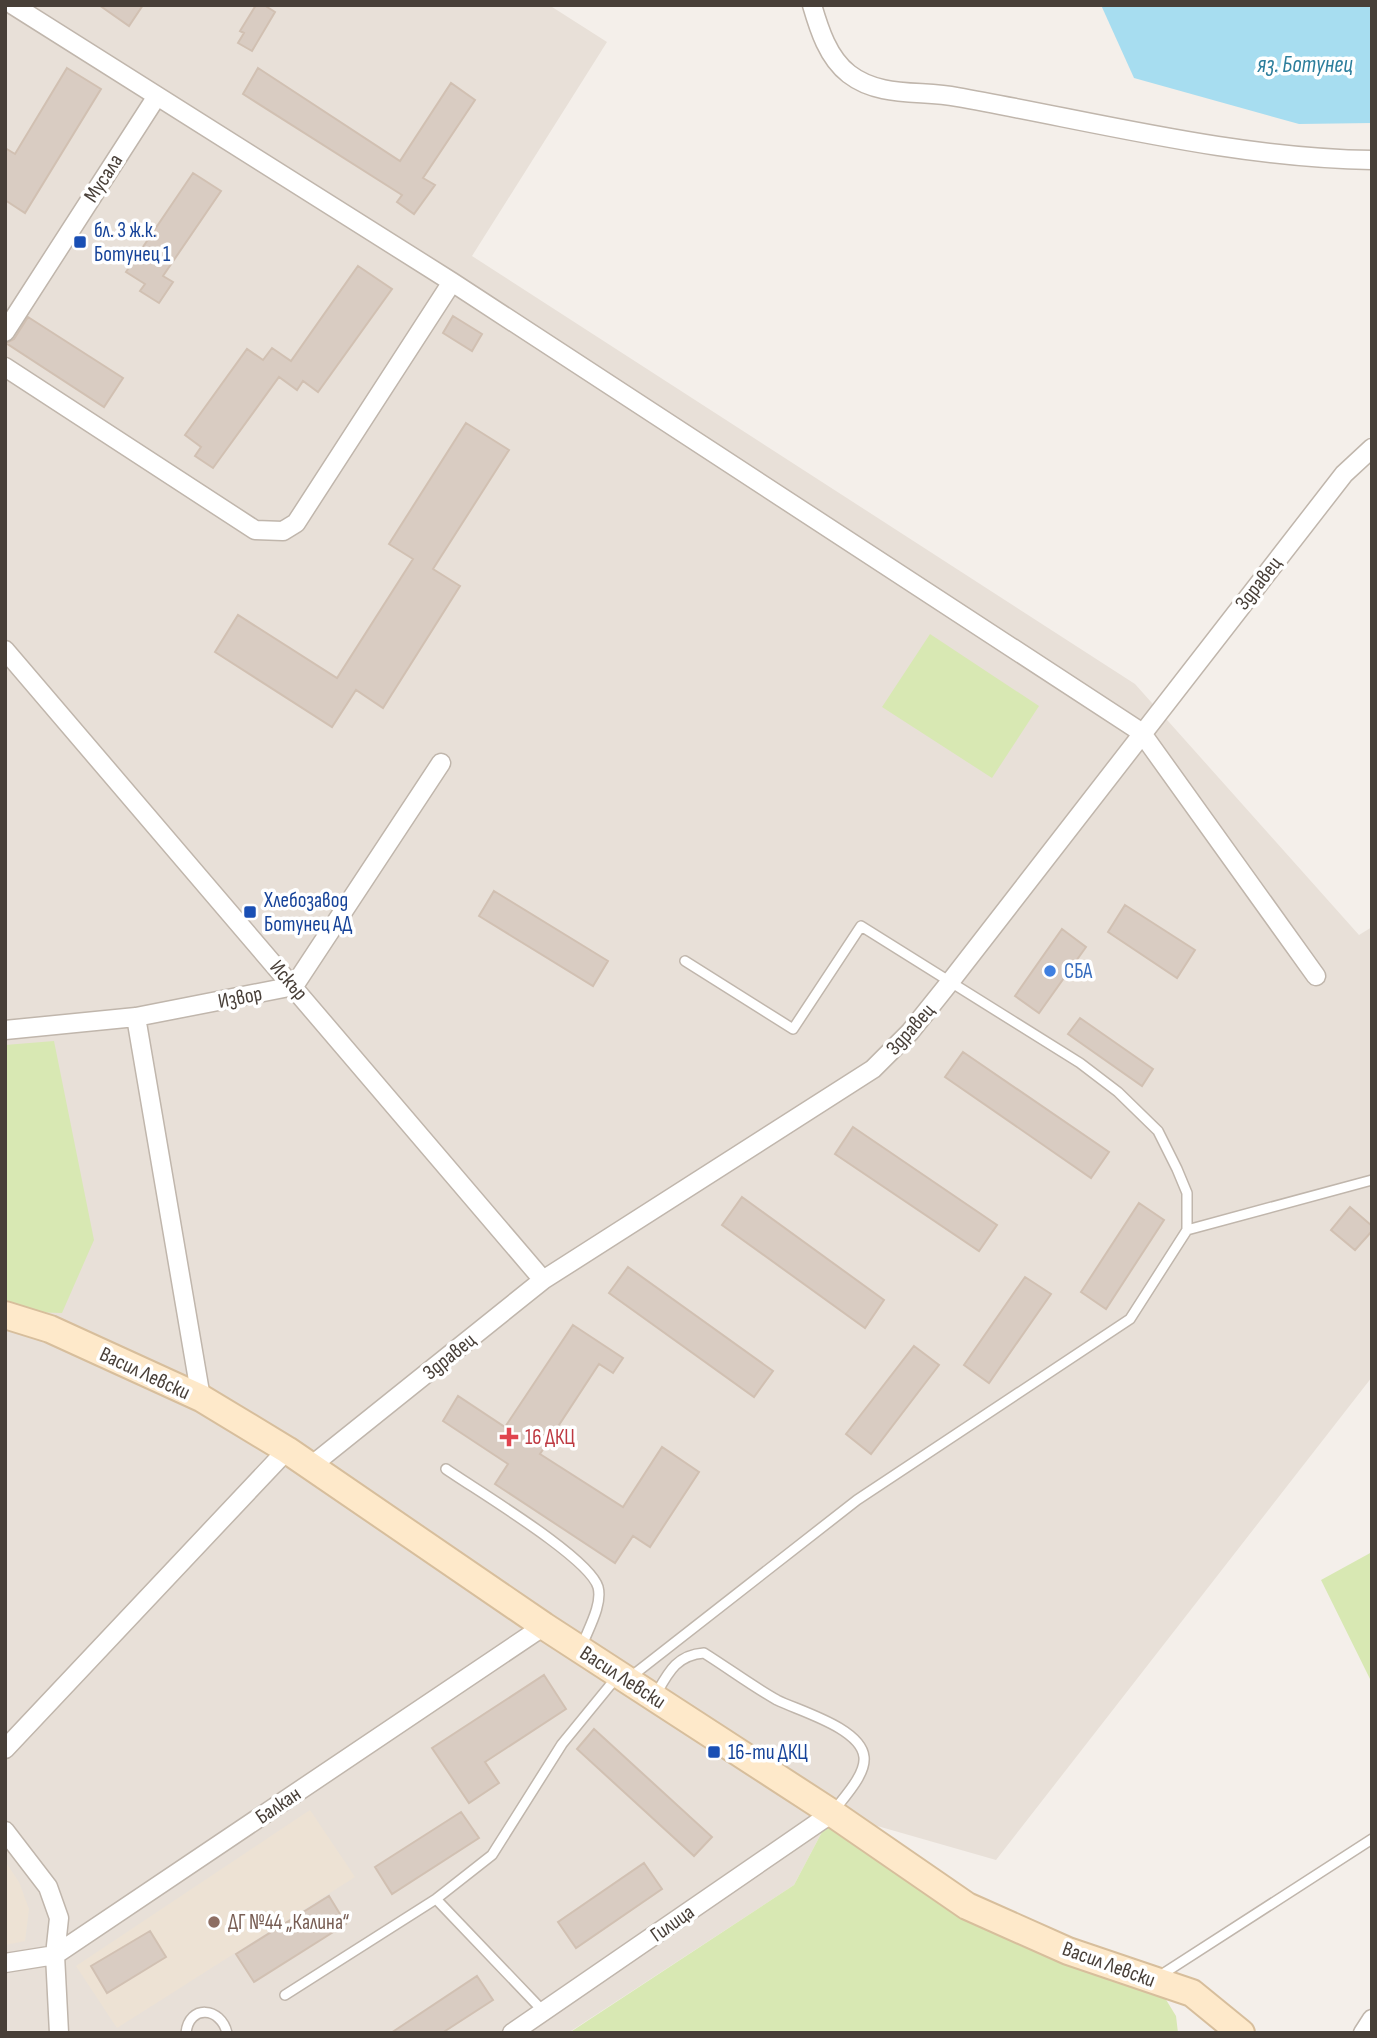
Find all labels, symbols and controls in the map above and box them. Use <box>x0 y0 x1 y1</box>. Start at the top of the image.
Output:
water label: яз. Ботунец <box>1256 51 1353 79</box>
street label: Мусала <box>79 149 128 207</box>
place label: бл. 3 ж.к. Ботунец 1 <box>94 218 171 267</box>
marker: бл. 3 ж.к. Ботунец 1 <box>72 234 88 250</box>
street label: Здравец <box>1230 552 1287 615</box>
place label: Хлебозавод Ботунец АД <box>263 888 352 937</box>
marker: Хлебозавод Ботунец АД <box>242 904 258 920</box>
street label: Искър <box>264 955 313 1006</box>
place label: СБА <box>1064 959 1093 984</box>
marker: СБА <box>1042 963 1058 979</box>
street label: Извор <box>216 981 264 1014</box>
street label: Здравец <box>881 998 940 1060</box>
street label: Здравец <box>418 1327 481 1385</box>
street label: Васил Левски <box>96 1342 194 1405</box>
place label: 16 ДКЦ <box>525 1425 575 1450</box>
marker: 16 ДКЦ <box>499 1427 519 1447</box>
street label: Васил Левски <box>575 1641 670 1714</box>
place label: 16-ти ДКЦ <box>728 1740 808 1765</box>
marker: 16-ти ДКЦ <box>706 1744 722 1760</box>
street label: Балкан <box>251 1781 306 1830</box>
street label: Гилица <box>645 1899 699 1947</box>
place label: ДГ №44 „Калина“ <box>228 1910 350 1935</box>
marker: ДГ №44 „Калина“ <box>206 1914 222 1930</box>
street label: Васил Левски <box>1059 1936 1159 1993</box>

